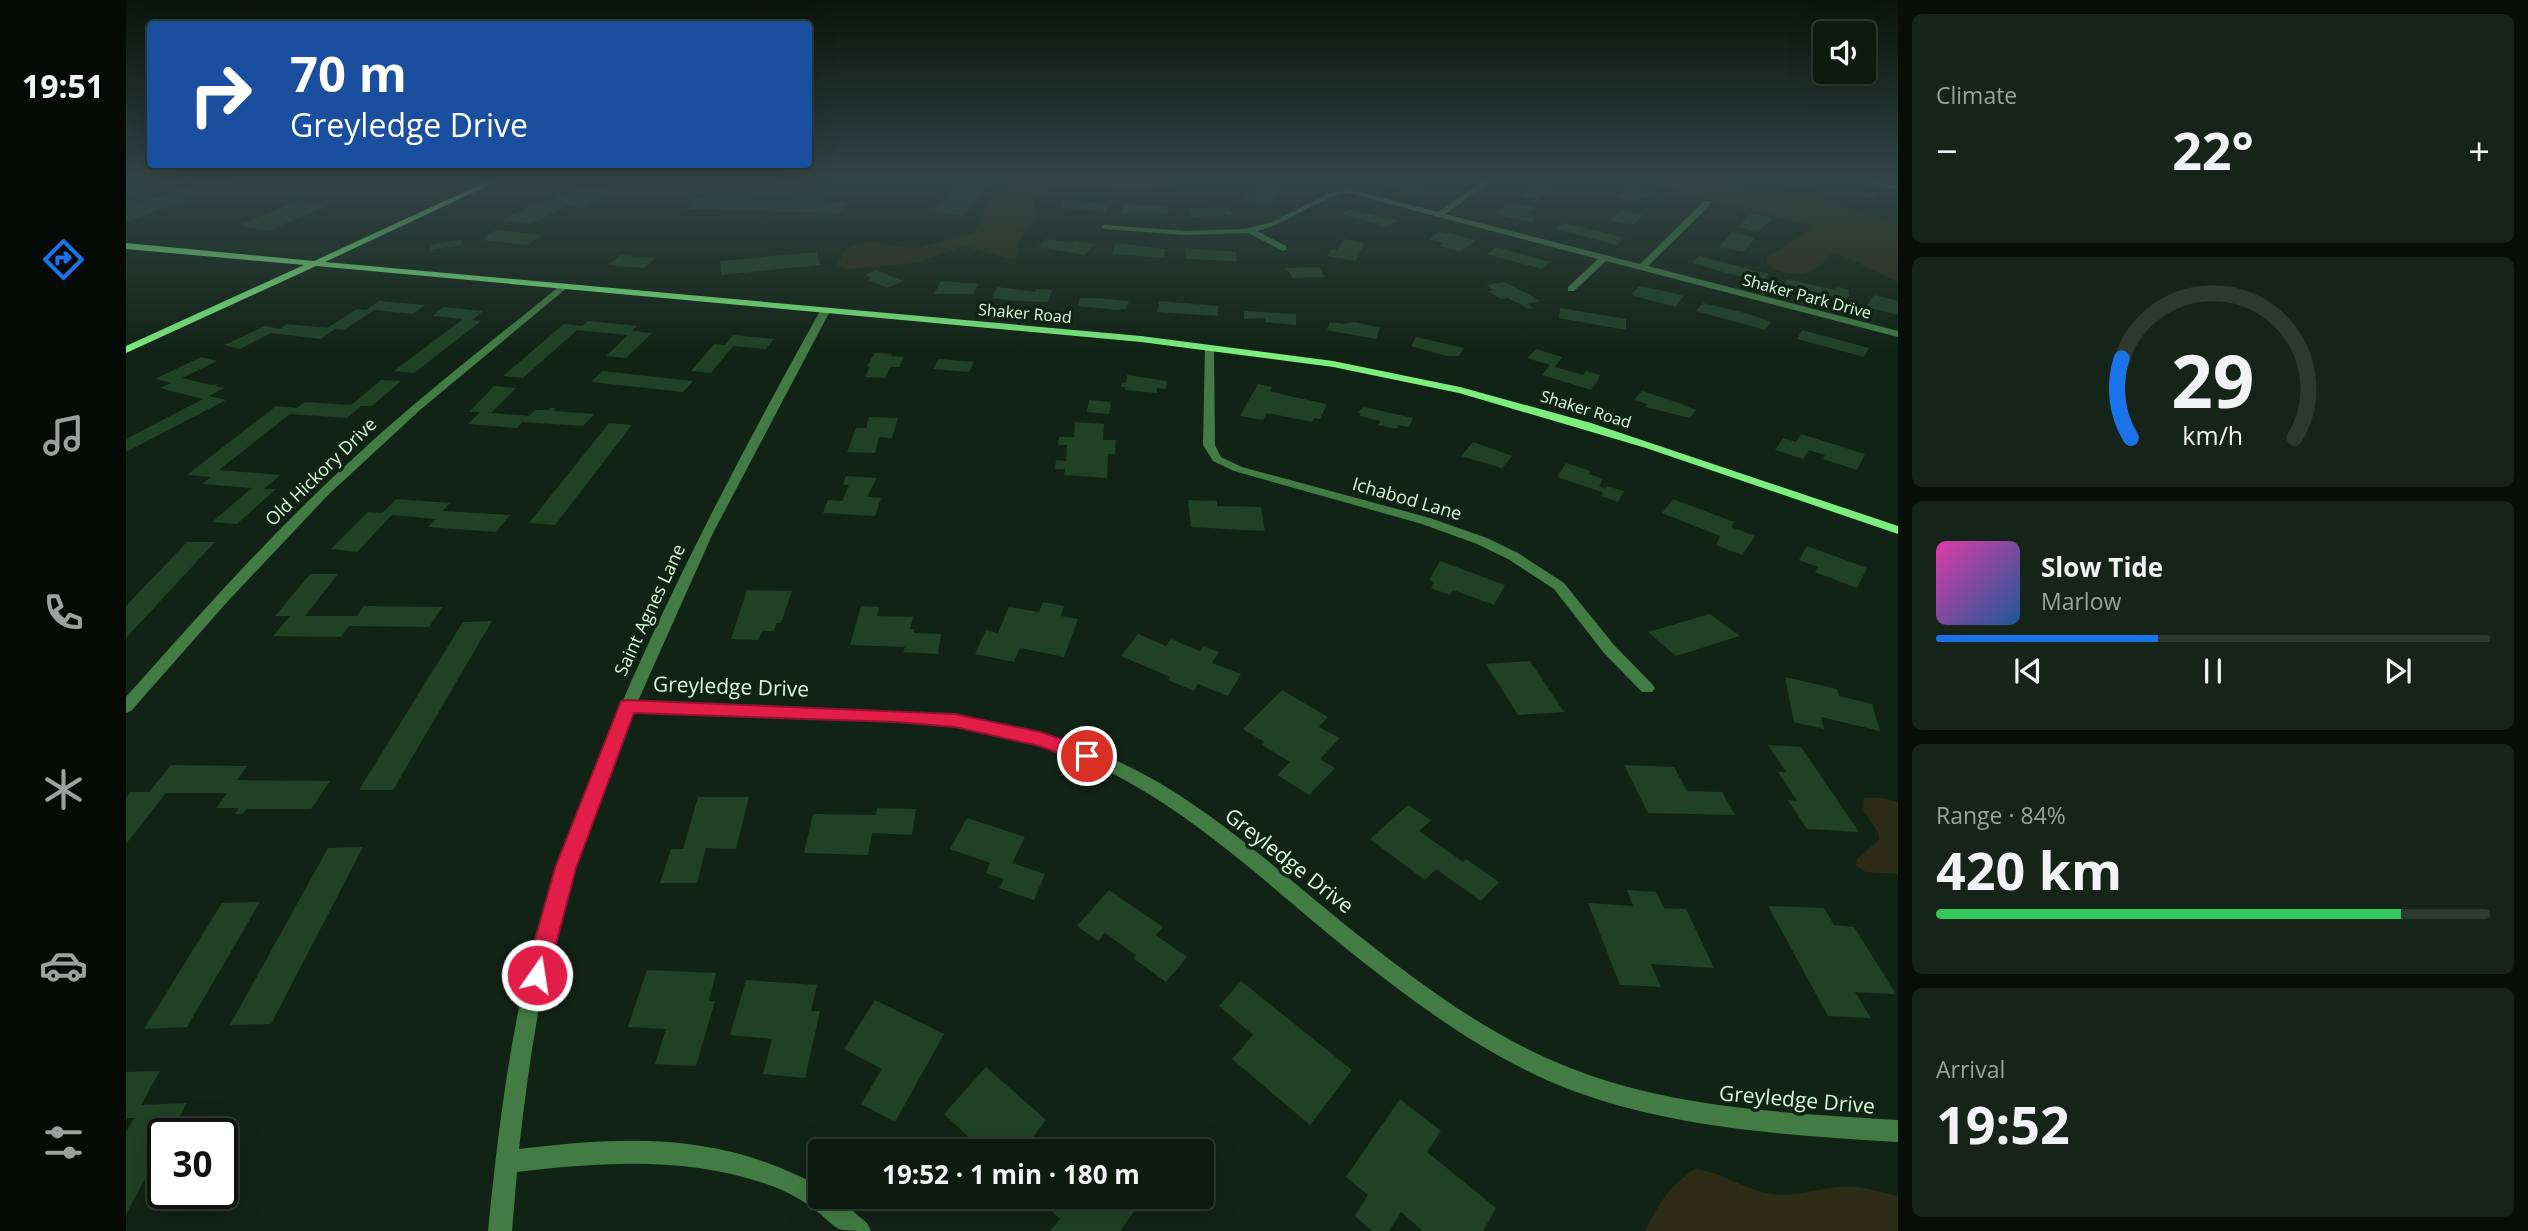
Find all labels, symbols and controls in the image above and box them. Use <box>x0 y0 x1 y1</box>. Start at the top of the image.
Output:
map controls <box>1813 21 1876 84</box>
button: sound <box>1813 21 1876 84</box>
text: 70 m <box>290 40 407 106</box>
icon: right <box>175 49 266 140</box>
text: 19:51 <box>22 64 104 107</box>
text: Climate <box>1936 79 2017 111</box>
text: Greyledge Drive <box>290 103 528 146</box>
text: 22° <box>2172 114 2254 185</box>
text: − <box>1936 124 1958 176</box>
text: + <box>2468 124 2490 176</box>
icon: directions <box>39 235 88 284</box>
street label: Shaker Park Drive <box>1740 268 1874 324</box>
street label: Shaker Road <box>977 298 1073 328</box>
text: 29 <box>2171 331 2255 430</box>
street label: Shaker Road <box>1538 385 1634 433</box>
icon: music <box>39 411 88 460</box>
street label: Old Hickory Drive <box>259 412 381 531</box>
text: km/h <box>2183 418 2243 452</box>
street label: Ichabod Lane <box>1350 471 1465 525</box>
street label: Saint Agnes Lane <box>608 540 690 679</box>
text: Slow Tide <box>2041 549 2163 585</box>
text: Marlow <box>2041 585 2121 617</box>
icon: phone <box>39 588 88 637</box>
icon: previous <box>2009 652 2047 690</box>
icon: pause <box>2194 652 2232 690</box>
icon: next <box>2379 652 2417 690</box>
street label: Greyledge Drive <box>653 669 810 703</box>
pin <box>1057 726 1117 786</box>
icon: arrive <box>1068 737 1106 775</box>
icon: climate <box>39 765 88 814</box>
text: Range · 84% <box>1936 799 2066 831</box>
street label: Greyledge Drive <box>1219 801 1360 919</box>
text: 420 km <box>1936 834 2122 905</box>
position arrow <box>500 938 574 1012</box>
icon: car <box>39 941 88 990</box>
text: Arrival <box>1936 1053 2005 1085</box>
street label: Greyledge Drive <box>1718 1078 1876 1120</box>
text: 19:52 <box>1936 1088 2070 1159</box>
icon: filters <box>39 1118 88 1167</box>
speed limit sign: 30 <box>147 1118 238 1209</box>
text: 19:52 · 1 min · 180 m <box>882 1156 1140 1192</box>

